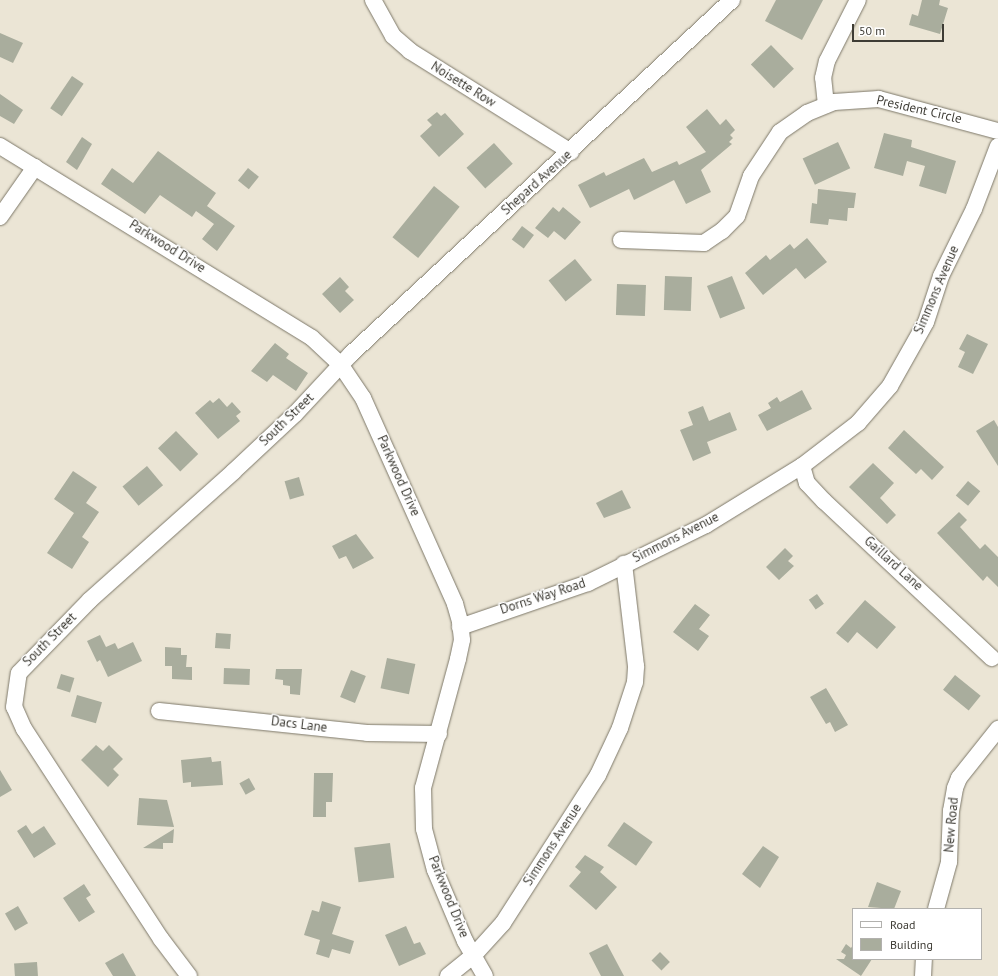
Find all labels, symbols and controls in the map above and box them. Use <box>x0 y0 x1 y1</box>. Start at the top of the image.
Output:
scale bar <box>854 16 946 42</box>
text: 50 m <box>859 23 885 38</box>
street label: Noisette Row <box>428 59 498 111</box>
street label: President Circle <box>875 93 963 127</box>
street label: Shepard Avenue <box>498 147 576 219</box>
street label: Parkwood Drive <box>126 217 208 277</box>
street label: Simmons Avenue <box>911 243 963 337</box>
street label: South Street <box>257 390 317 450</box>
street label: Parkwood Drive <box>373 433 423 519</box>
street label: Simmons Avenue <box>630 509 722 567</box>
street label: Gaillard Lane <box>860 534 926 594</box>
street label: Dorns Way Road <box>498 576 588 618</box>
street label: South Street <box>20 610 80 670</box>
street label: Dacs Lane <box>270 714 328 736</box>
street label: New Road <box>942 797 962 853</box>
street label: Simmons Avenue <box>521 801 585 889</box>
street label: Parkwood Drive <box>425 854 471 940</box>
legend <box>852 908 982 960</box>
text: Road <box>890 917 915 932</box>
text: Building <box>890 937 933 952</box>

